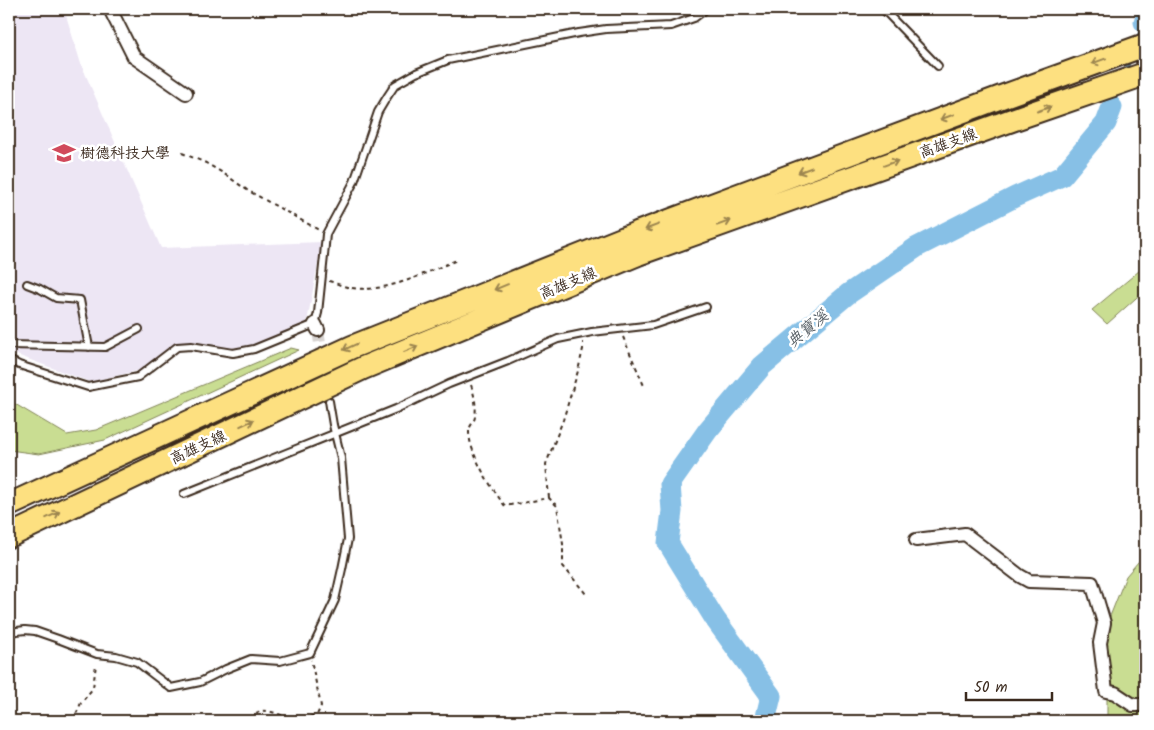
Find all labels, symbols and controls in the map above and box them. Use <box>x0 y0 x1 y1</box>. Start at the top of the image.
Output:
one-way arrow <box>1092 57 1108 66</box>
one-way arrow <box>1036 104 1052 113</box>
one-way arrow <box>940 113 955 122</box>
street label: 高雄支線 <box>916 122 981 165</box>
school or university icon: 樹德科技大學 <box>51 140 77 166</box>
place label: 樹德科技大學 <box>80 142 170 166</box>
one-way arrow <box>883 158 898 167</box>
one-way arrow <box>797 166 813 175</box>
one-way arrow <box>716 218 731 227</box>
one-way arrow <box>645 223 661 232</box>
street label: 高雄支線 <box>536 261 601 307</box>
one-way arrow <box>494 283 509 292</box>
water label: 典寶溪 <box>782 304 835 354</box>
one-way arrow <box>343 343 358 353</box>
one-way arrow <box>403 343 418 353</box>
one-way arrow <box>239 418 254 428</box>
street label: 高雄支線 <box>166 424 231 471</box>
one-way arrow <box>45 510 60 519</box>
scale bar <box>966 670 1053 702</box>
text: 50 m <box>974 676 1008 700</box>

